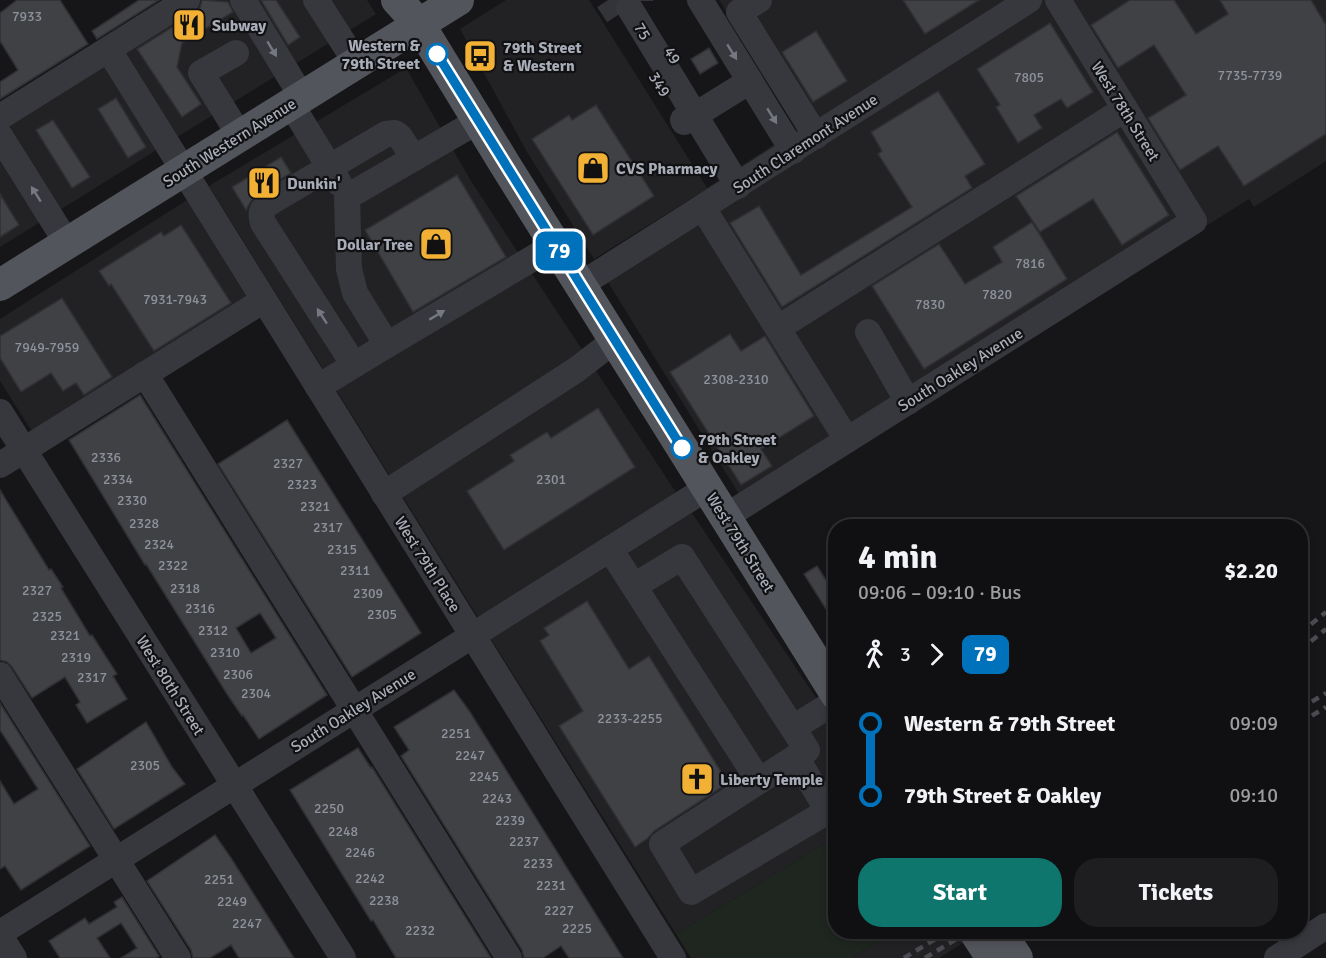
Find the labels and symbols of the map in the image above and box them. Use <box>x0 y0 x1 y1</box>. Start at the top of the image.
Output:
restaurant icon: Subway <box>171 7 207 43</box>
house number: 7933 <box>12 8 42 25</box>
place label: Subway <box>212 16 266 36</box>
street label: 75 <box>629 19 655 44</box>
place label: Western & 79th Street <box>342 36 420 74</box>
bus stop icon: 79th Street & Western <box>462 38 498 74</box>
place label: 79th Street & Western <box>503 38 581 76</box>
one-way arrow <box>267 41 278 57</box>
marker: Western & 79th Street <box>426 43 448 65</box>
street label: 49 <box>659 43 685 68</box>
one-way arrow <box>727 44 738 60</box>
street label: West 78th Street <box>1086 58 1164 165</box>
house number: 7735-7739 <box>1218 67 1282 84</box>
street label: 349 <box>644 68 675 101</box>
house number: 7805 <box>1014 69 1044 86</box>
street label: South Claremont Avenue <box>729 89 882 198</box>
street label: South Western Avenue <box>159 94 300 192</box>
one-way arrow <box>766 108 777 124</box>
shop icon: CVS Pharmacy <box>575 150 611 186</box>
place label: CVS Pharmacy <box>616 159 717 179</box>
restaurant icon: Dunkin' <box>246 165 282 201</box>
place label: Dunkin' <box>287 174 341 194</box>
one-way arrow <box>30 186 41 202</box>
shop icon: Dollar Tree <box>418 226 454 262</box>
line badge: 79 <box>532 232 586 270</box>
place label: Dollar Tree <box>337 235 413 255</box>
house number: 7816 <box>1015 255 1045 272</box>
house number: 7820 <box>982 286 1012 303</box>
house number: 7931-7943 <box>143 291 207 308</box>
house number: 7830 <box>915 296 945 313</box>
one-way arrow <box>317 308 328 324</box>
one-way arrow <box>429 310 445 321</box>
street label: South Oakley Avenue <box>894 323 1027 416</box>
house number: 7949-7959 <box>15 339 79 356</box>
house number: 2308-2310 <box>703 371 769 388</box>
place label: 79th Street & Oakley <box>698 430 776 468</box>
marker: 79th Street & Oakley <box>671 437 693 459</box>
house number: 2336 <box>91 449 121 466</box>
house number: 2327 <box>273 455 303 472</box>
house number: 2334 <box>103 471 134 488</box>
house number: 2301 <box>536 471 566 488</box>
house number: 2323 <box>287 476 317 493</box>
street label: West 79th Street <box>701 489 779 596</box>
house number: 2330 <box>117 492 147 509</box>
house number: 2321 <box>300 498 330 515</box>
street label: West 79th Place <box>390 513 465 616</box>
house number: 2328 <box>129 515 159 532</box>
house number: 2317 <box>313 519 343 536</box>
house number: 2324 <box>144 536 175 553</box>
house number: 2315 <box>327 541 357 558</box>
house number: 2322 <box>158 557 188 574</box>
house number: 2311 <box>340 562 370 579</box>
house number: 2318 <box>170 580 200 597</box>
house number: 2327 <box>22 582 52 599</box>
house number: 2309 <box>353 585 383 602</box>
house number: 2316 <box>185 600 215 617</box>
house number: 2305 <box>367 606 397 623</box>
house number: 2325 <box>32 608 62 625</box>
house number: 2312 <box>198 622 228 639</box>
house number: 2321 <box>50 627 80 644</box>
street label: West 80th Street <box>131 632 209 739</box>
house number: 2310 <box>210 644 240 661</box>
house number: 2319 <box>61 649 91 666</box>
street label: South Oakley Avenue <box>287 664 420 757</box>
house number: 2306 <box>223 666 253 683</box>
house number: 2317 <box>77 669 107 686</box>
house number: 2304 <box>241 685 272 702</box>
house number: 2233-2255 <box>597 710 663 727</box>
house number: 2251 <box>441 725 471 742</box>
house number: 2247 <box>455 747 485 764</box>
house number: 2305 <box>130 757 160 774</box>
church icon: Liberty Temple <box>679 761 715 797</box>
house number: 2245 <box>469 768 499 785</box>
place label: Liberty Temple <box>720 770 823 790</box>
house number: 2243 <box>482 790 512 807</box>
house number: 2250 <box>314 800 344 817</box>
house number: 2239 <box>495 812 525 829</box>
house number: 2248 <box>328 823 358 840</box>
house number: 2237 <box>509 833 539 850</box>
house number: 2246 <box>345 844 375 861</box>
house number: 2233 <box>523 855 553 872</box>
house number: 2242 <box>355 870 385 887</box>
house number: 2251 <box>204 871 234 888</box>
house number: 2231 <box>536 877 566 894</box>
house number: 2238 <box>369 892 399 909</box>
house number: 2249 <box>217 893 247 910</box>
house number: 2227 <box>544 902 574 919</box>
house number: 2247 <box>232 915 262 932</box>
house number: 2225 <box>562 920 592 937</box>
house number: 2232 <box>405 922 435 939</box>

